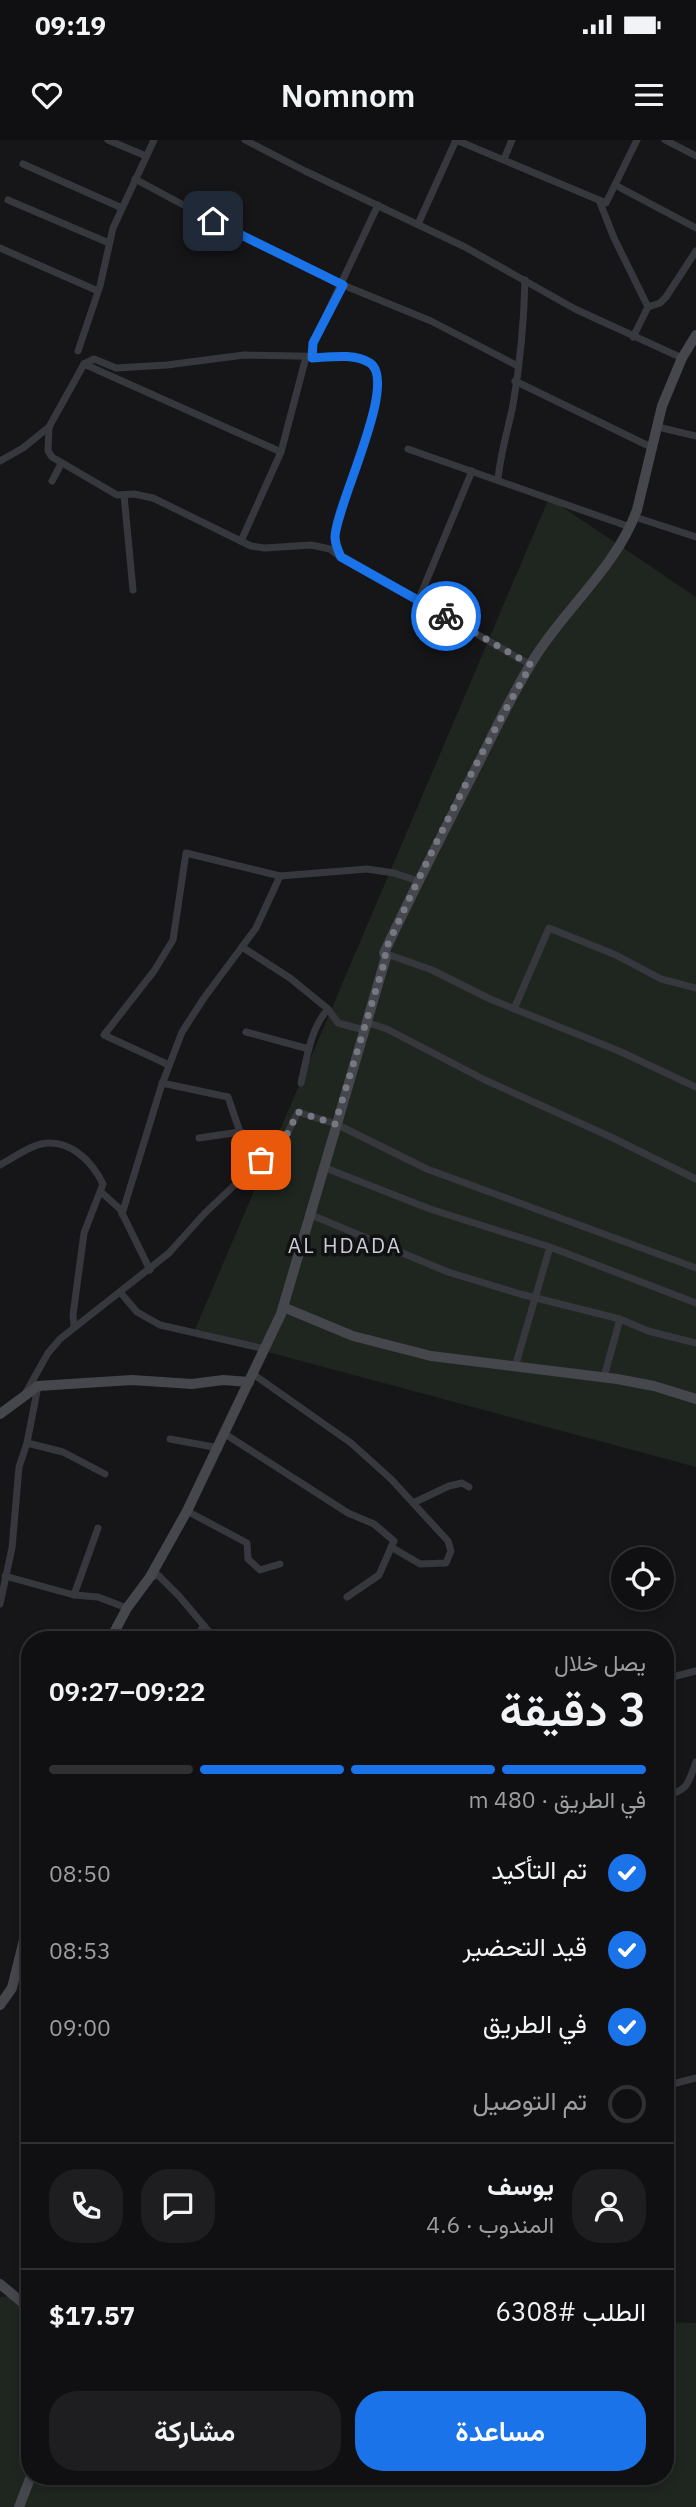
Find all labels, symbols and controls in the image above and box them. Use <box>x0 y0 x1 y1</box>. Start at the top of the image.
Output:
text: 09:19 <box>35 8 106 42</box>
text: Nomnom <box>281 74 415 116</box>
icon: heart <box>28 76 66 114</box>
icon: menu <box>630 76 668 114</box>
pin <box>183 191 243 251</box>
icon: home <box>194 202 232 240</box>
courier <box>411 581 481 651</box>
icon: bike <box>427 597 465 635</box>
pin <box>231 1130 291 1190</box>
icon: bag <box>242 1141 280 1179</box>
district label: AL HDADA <box>288 1231 402 1259</box>
map controls <box>611 1547 674 1610</box>
button: locate <box>611 1547 674 1610</box>
text: يصل خلال <box>554 1647 646 1677</box>
text: 09:22–09:27 <box>49 1674 206 1708</box>
text: 3 دقيقة <box>500 1679 646 1739</box>
text: في الطريق · 480 m <box>469 1784 646 1814</box>
text: تم التأكيد <box>491 1852 587 1886</box>
icon: check <box>608 1854 646 1892</box>
text: 08:50 <box>49 1858 111 1888</box>
text: قيد التحضير <box>462 1929 587 1963</box>
icon: check <box>608 1931 646 1969</box>
text: 08:53 <box>49 1935 111 1965</box>
text: في الطريق <box>483 2006 587 2040</box>
icon: check <box>608 2008 646 2046</box>
text: 09:00 <box>49 2012 111 2042</box>
text: تم التوصيل <box>473 2083 587 2117</box>
text: يوسف <box>487 2168 554 2202</box>
button: phone <box>49 2169 123 2243</box>
button: chat <box>141 2169 215 2243</box>
button: person <box>572 2169 646 2243</box>
text: المندوب · 4.6 <box>426 2209 554 2239</box>
text: الطلب #6308 <box>495 2294 646 2328</box>
text: $17.57 <box>49 2298 135 2332</box>
button: مشاركة <box>49 2391 341 2471</box>
button: مساعدة <box>355 2391 646 2471</box>

